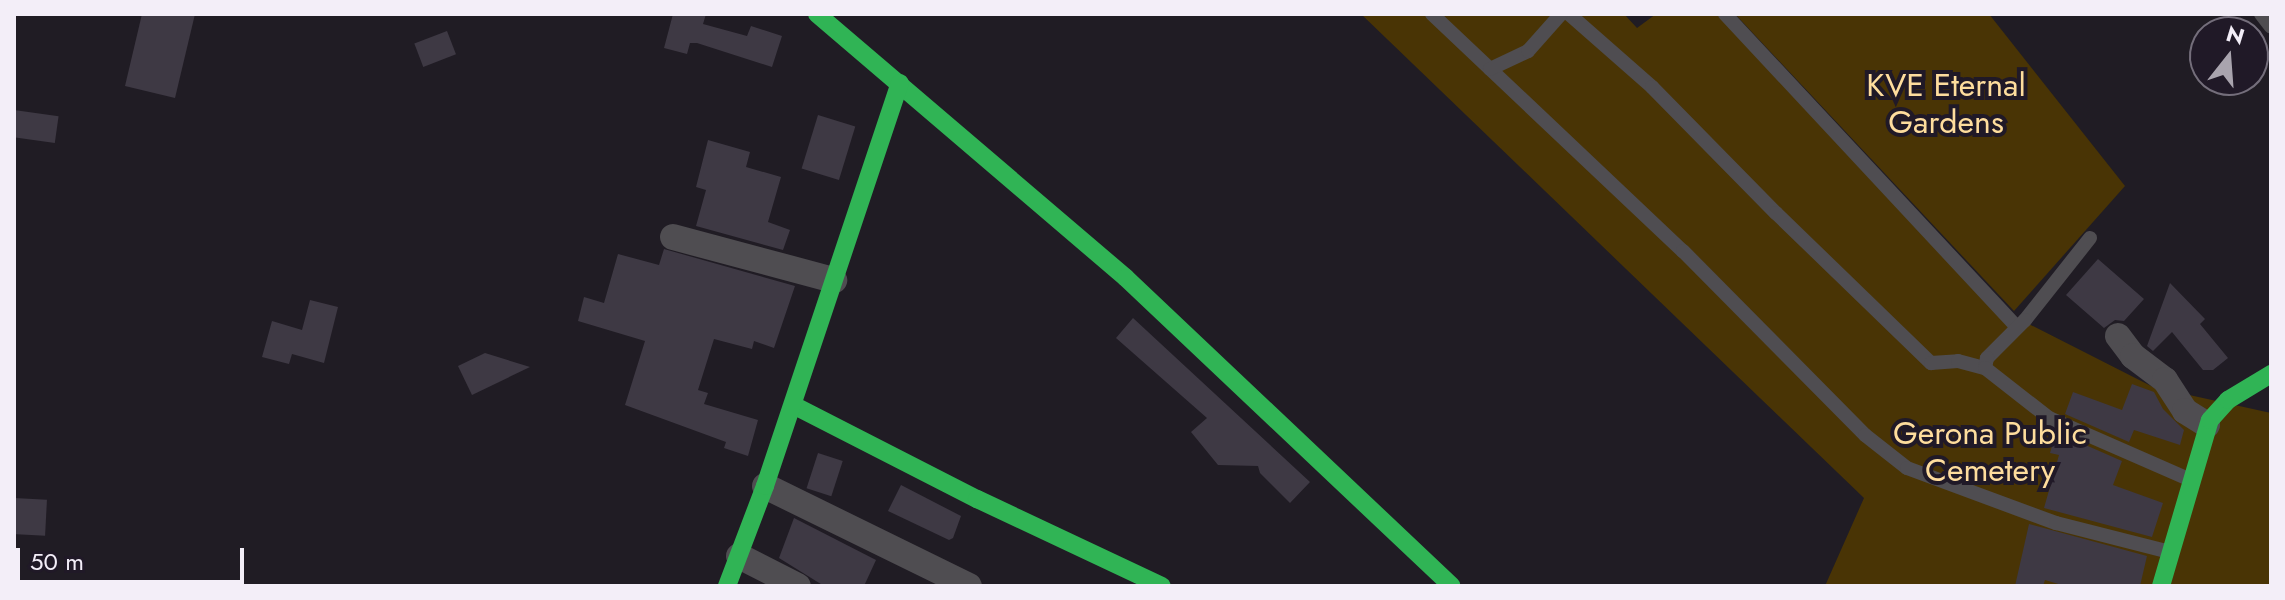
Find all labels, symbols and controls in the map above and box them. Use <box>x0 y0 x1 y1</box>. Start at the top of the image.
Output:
north arrow <box>2189 16 2269 96</box>
text: N <box>2222 17 2248 53</box>
park label: KVE Eternal Gardens <box>1866 67 2026 142</box>
park label: Gerona Public Cemetery <box>1893 415 2087 490</box>
scale bar <box>20 532 248 582</box>
text: 50 m <box>30 544 84 579</box>

